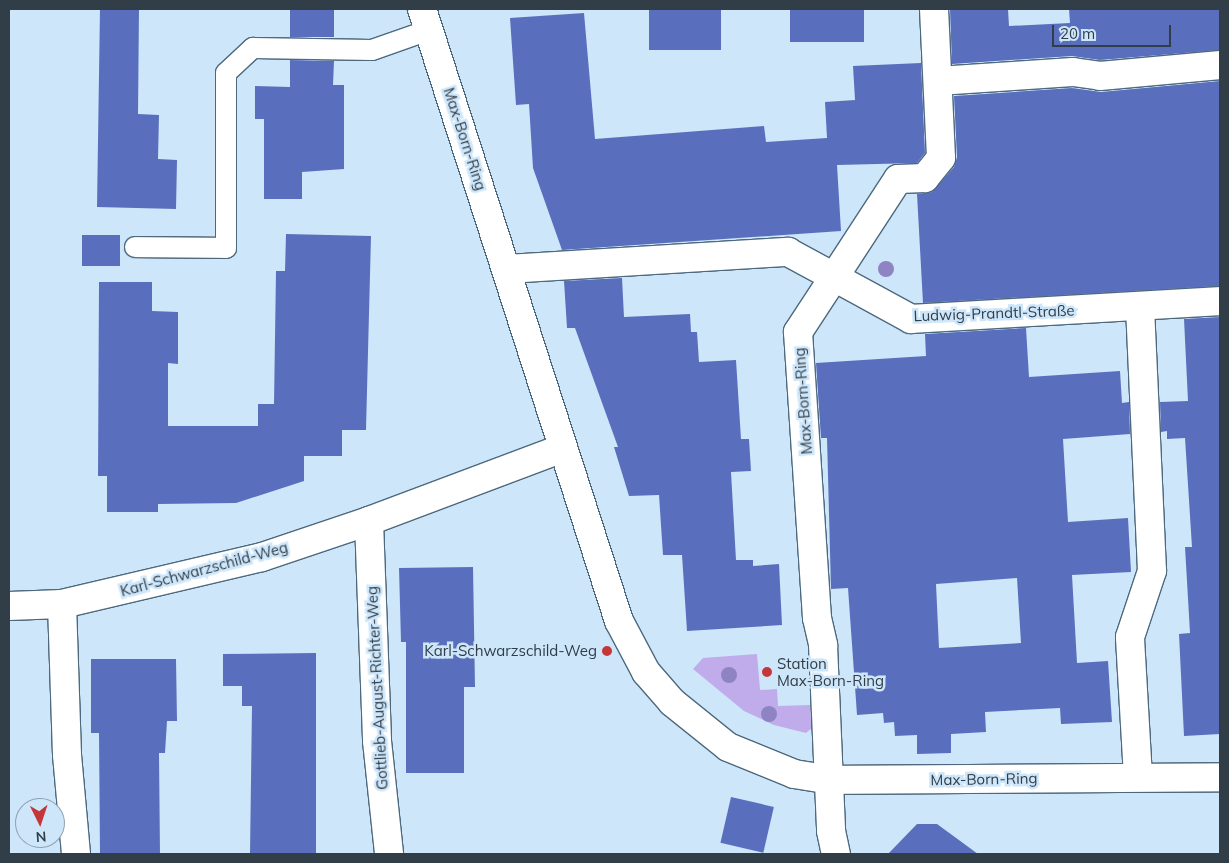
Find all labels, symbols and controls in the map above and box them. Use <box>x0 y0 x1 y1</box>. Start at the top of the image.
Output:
scale bar <box>1054 15 1173 47</box>
text: 20 m <box>1060 24 1095 43</box>
street label: Max-Born-Ring <box>440 85 490 193</box>
street label: Ludwig-Prandtl-Straße <box>913 301 1075 325</box>
street label: Max-Born-Ring <box>790 347 816 455</box>
street label: Karl-Schwarzschild-Weg <box>118 538 290 600</box>
street label: Gottlieb-August-Richter-Weg <box>363 586 391 790</box>
place label: Karl-Schwarzschild-Weg <box>424 642 597 660</box>
marker: Karl-Schwarzschild-Weg <box>601 645 613 657</box>
place label: Station Max-Born-Ring <box>777 654 884 689</box>
marker: Station Max-Born-Ring <box>761 666 773 678</box>
street label: Max-Born-Ring <box>930 769 1038 789</box>
north arrow <box>15 798 65 848</box>
text: N <box>35 828 47 846</box>

